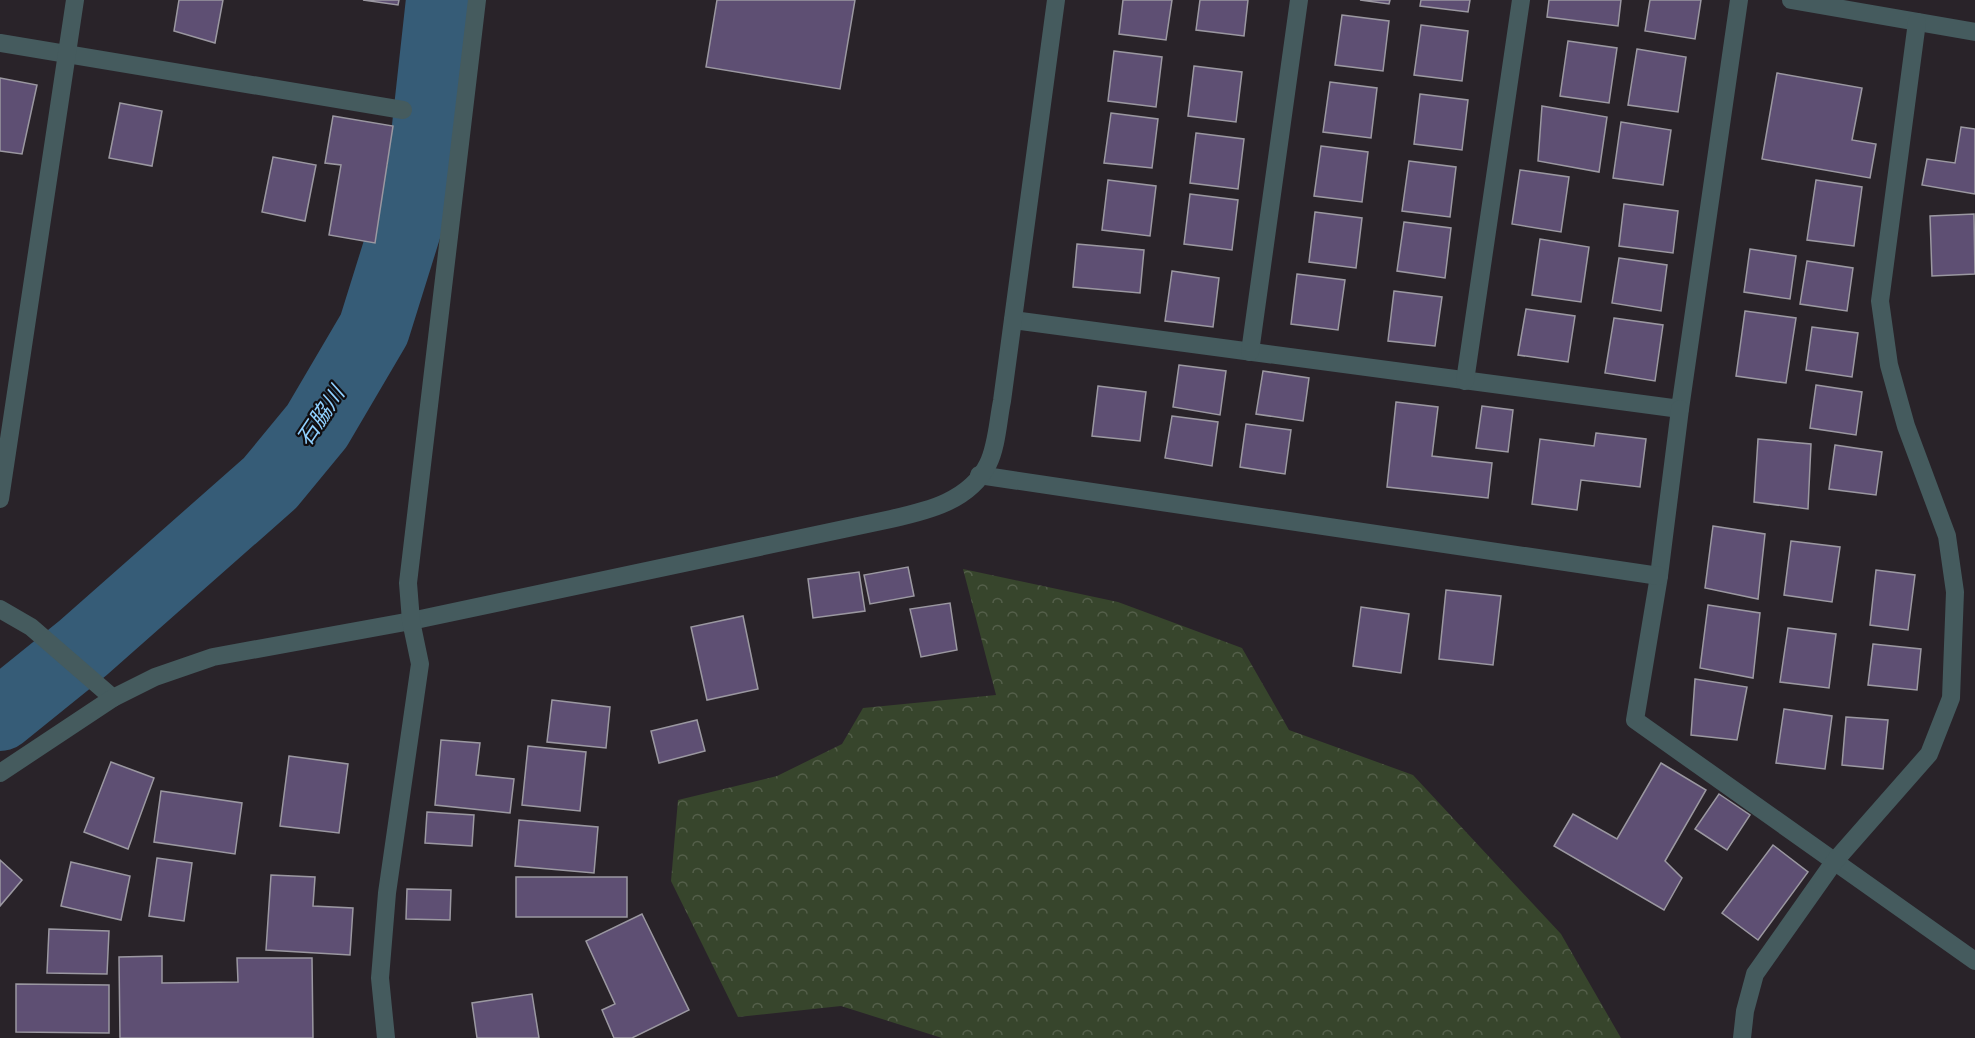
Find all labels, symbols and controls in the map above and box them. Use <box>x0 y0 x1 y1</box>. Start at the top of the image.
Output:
water label: 石脇川 <box>290 379 351 451</box>

